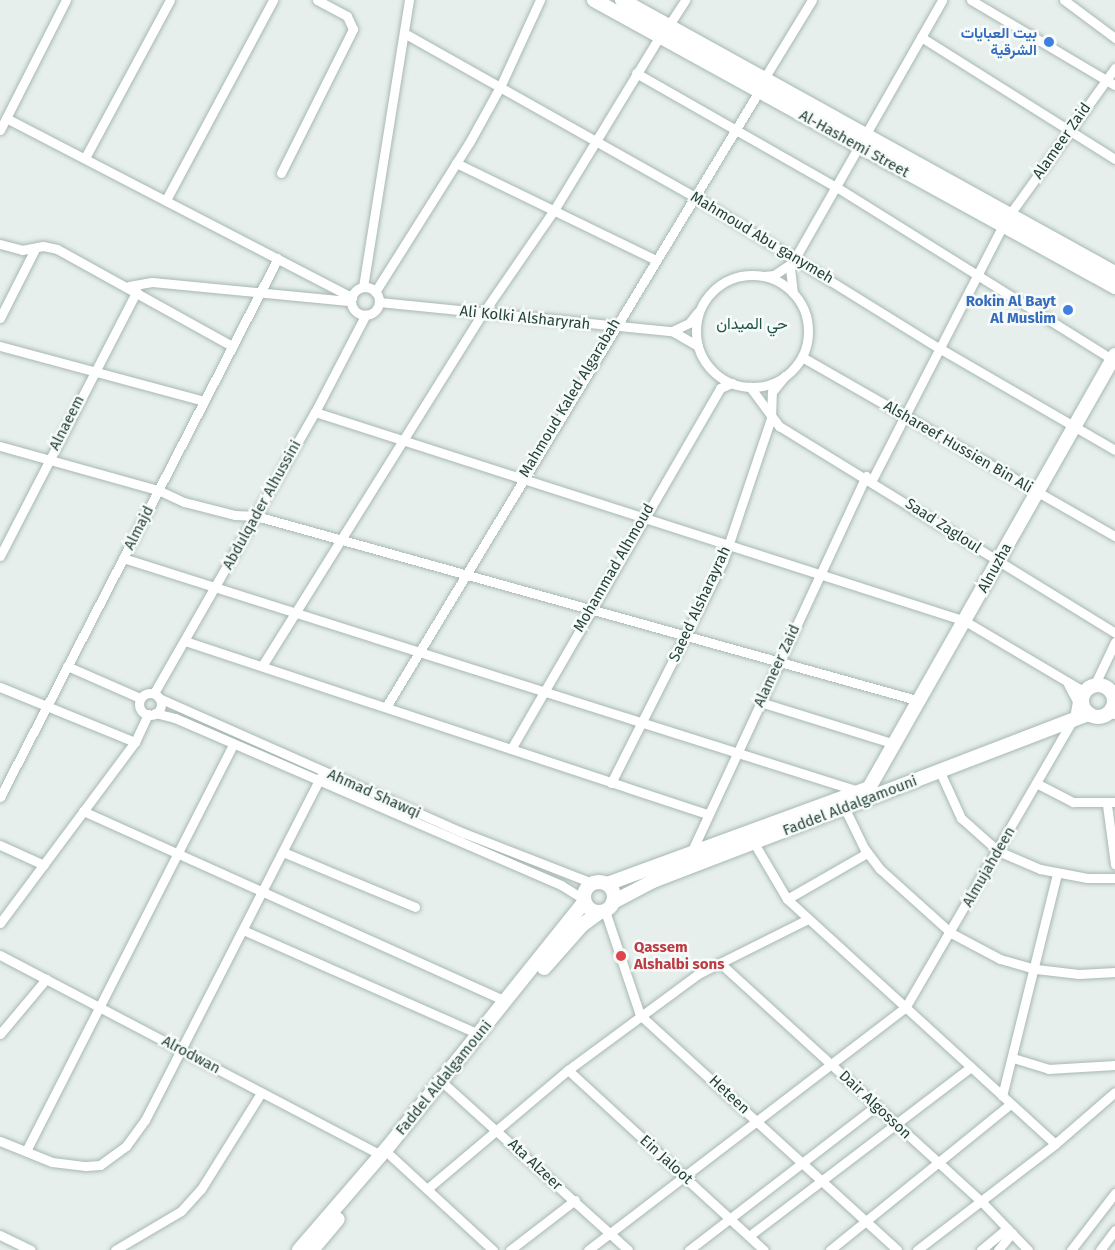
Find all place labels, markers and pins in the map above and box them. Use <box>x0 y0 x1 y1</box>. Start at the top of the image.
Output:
place label: بيت العبايات الشرقية <box>961 24 1037 59</box>
marker: بيت العبايات الشرقية <box>1042 35 1056 49</box>
place label: Rokin Al Bayt Al Muslim <box>966 292 1056 327</box>
marker: Rokin Al Bayt Al Muslim <box>1061 303 1075 317</box>
place label: Qassem Alshalbi sons <box>634 938 724 973</box>
marker: Qassem Alshalbi sons <box>612 947 630 965</box>

